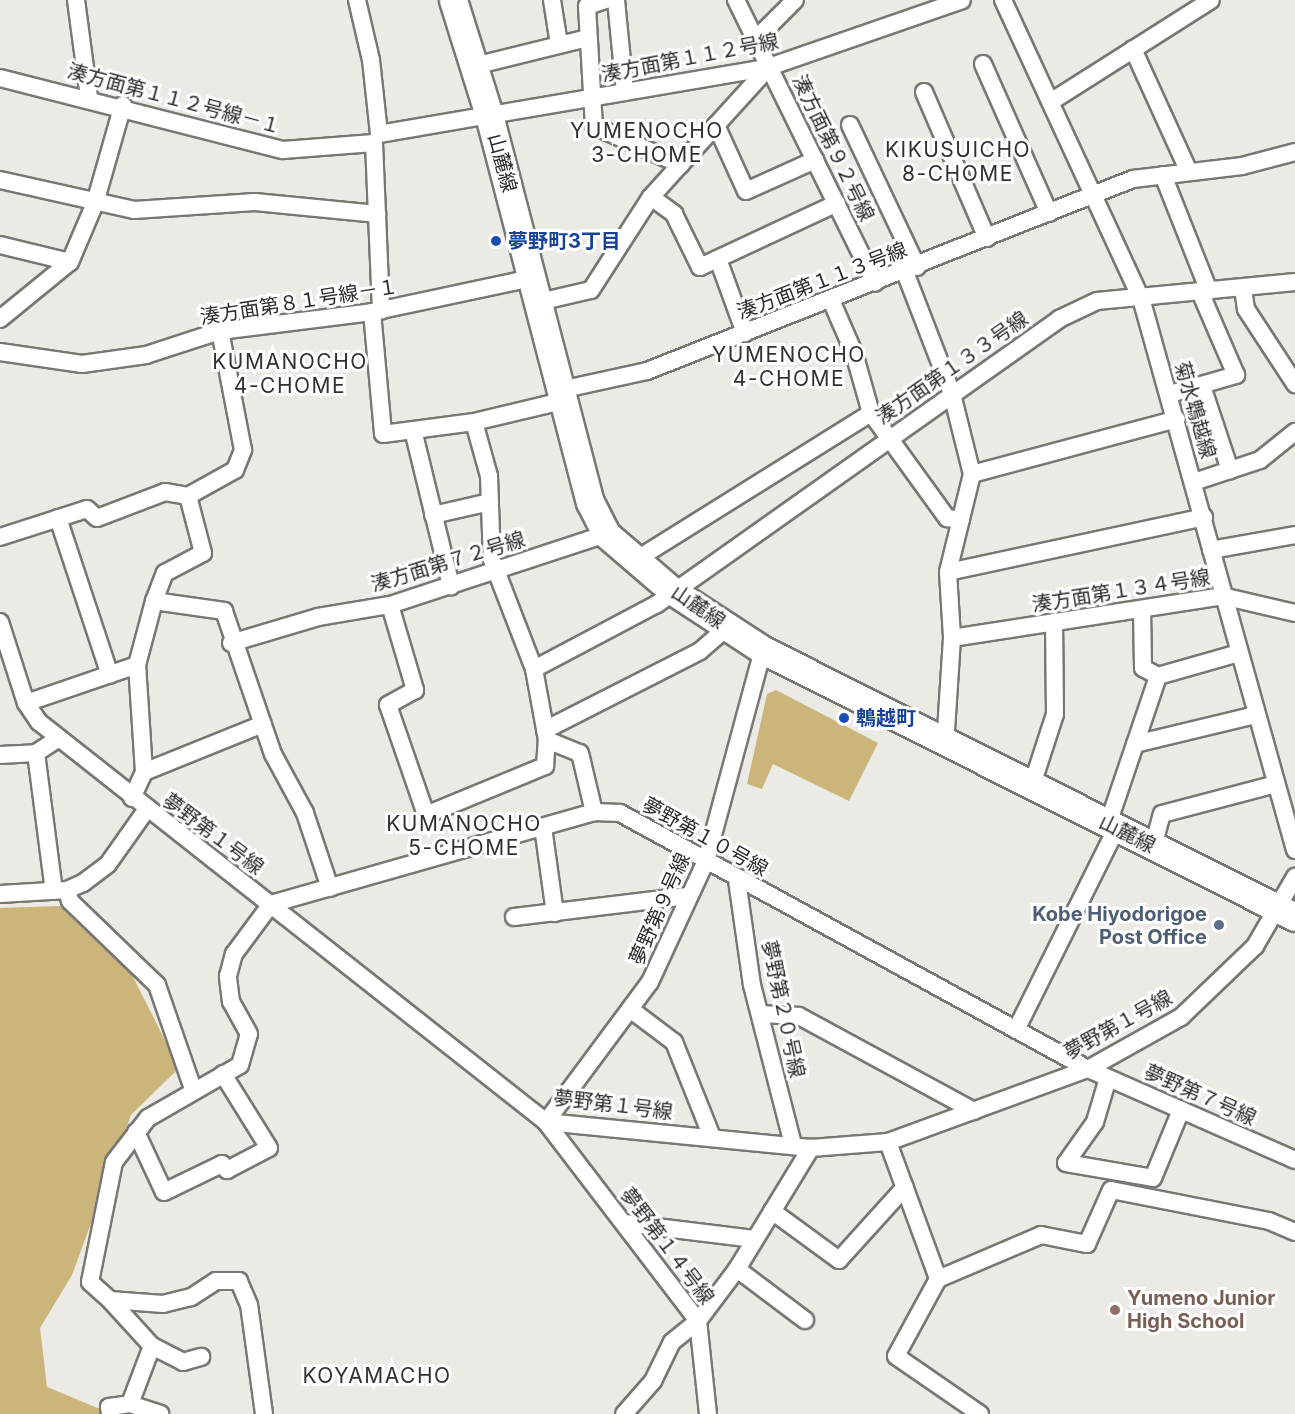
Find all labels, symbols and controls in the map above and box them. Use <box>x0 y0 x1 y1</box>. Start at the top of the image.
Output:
street label: 湊方面第１１２号線 <box>599 29 781 87</box>
street label: 湊方面第１１２号線－１ <box>65 59 283 139</box>
street label: 湊方面第９２号線 <box>787 71 879 225</box>
district label: YUMENOCHO 3-CHOME <box>570 118 724 168</box>
street label: 山麓線 <box>483 131 521 195</box>
district label: KIKUSUICHO 8-CHOME <box>885 137 1031 187</box>
place label: 夢野町3丁目 <box>508 229 621 253</box>
marker: 夢野町3丁目 <box>489 234 503 248</box>
street label: 湊方面第１１３号線 <box>734 238 910 324</box>
street label: 湊方面第８１号線－１ <box>198 275 400 329</box>
street label: 湊方面第１３３号線 <box>871 307 1033 429</box>
district label: YUMENOCHO 4-CHOME <box>712 342 866 392</box>
district label: KUMANOCHO 4-CHOME <box>212 349 368 399</box>
street label: 菊水鵯越線 <box>1170 359 1220 461</box>
street label: 湊方面第７２号線 <box>368 527 528 597</box>
street label: 湊方面第１３４号線 <box>1030 565 1212 617</box>
street label: 山麓線 <box>666 580 730 634</box>
place label: 鵯越町 <box>856 706 916 730</box>
marker: 鵯越町 <box>837 711 851 725</box>
street label: 夢野第１号線 <box>158 788 268 880</box>
street label: 夢野第１０号線 <box>638 793 772 881</box>
street label: 山麓線 <box>1095 810 1159 858</box>
district label: KUMANOCHO 5-CHOME <box>386 811 542 861</box>
street label: 夢野第９号線 <box>625 849 695 969</box>
place label: Kobe Hiyodorigoe Post Office <box>1032 902 1207 949</box>
marker: Kobe Hiyodorigoe Post Office <box>1212 918 1226 932</box>
street label: 夢野第２０号線 <box>757 938 809 1080</box>
street label: 夢野第１号線 <box>1060 985 1176 1065</box>
street label: 夢野第７号線 <box>1140 1060 1260 1130</box>
street label: 夢野第１号線 <box>552 1086 674 1124</box>
street label: 夢野第１４号線 <box>615 1183 719 1309</box>
place label: Yumeno Junior High School <box>1127 1286 1275 1333</box>
marker: Yumeno Junior High School <box>1108 1303 1122 1317</box>
district label: KOYAMACHO <box>302 1363 452 1389</box>

